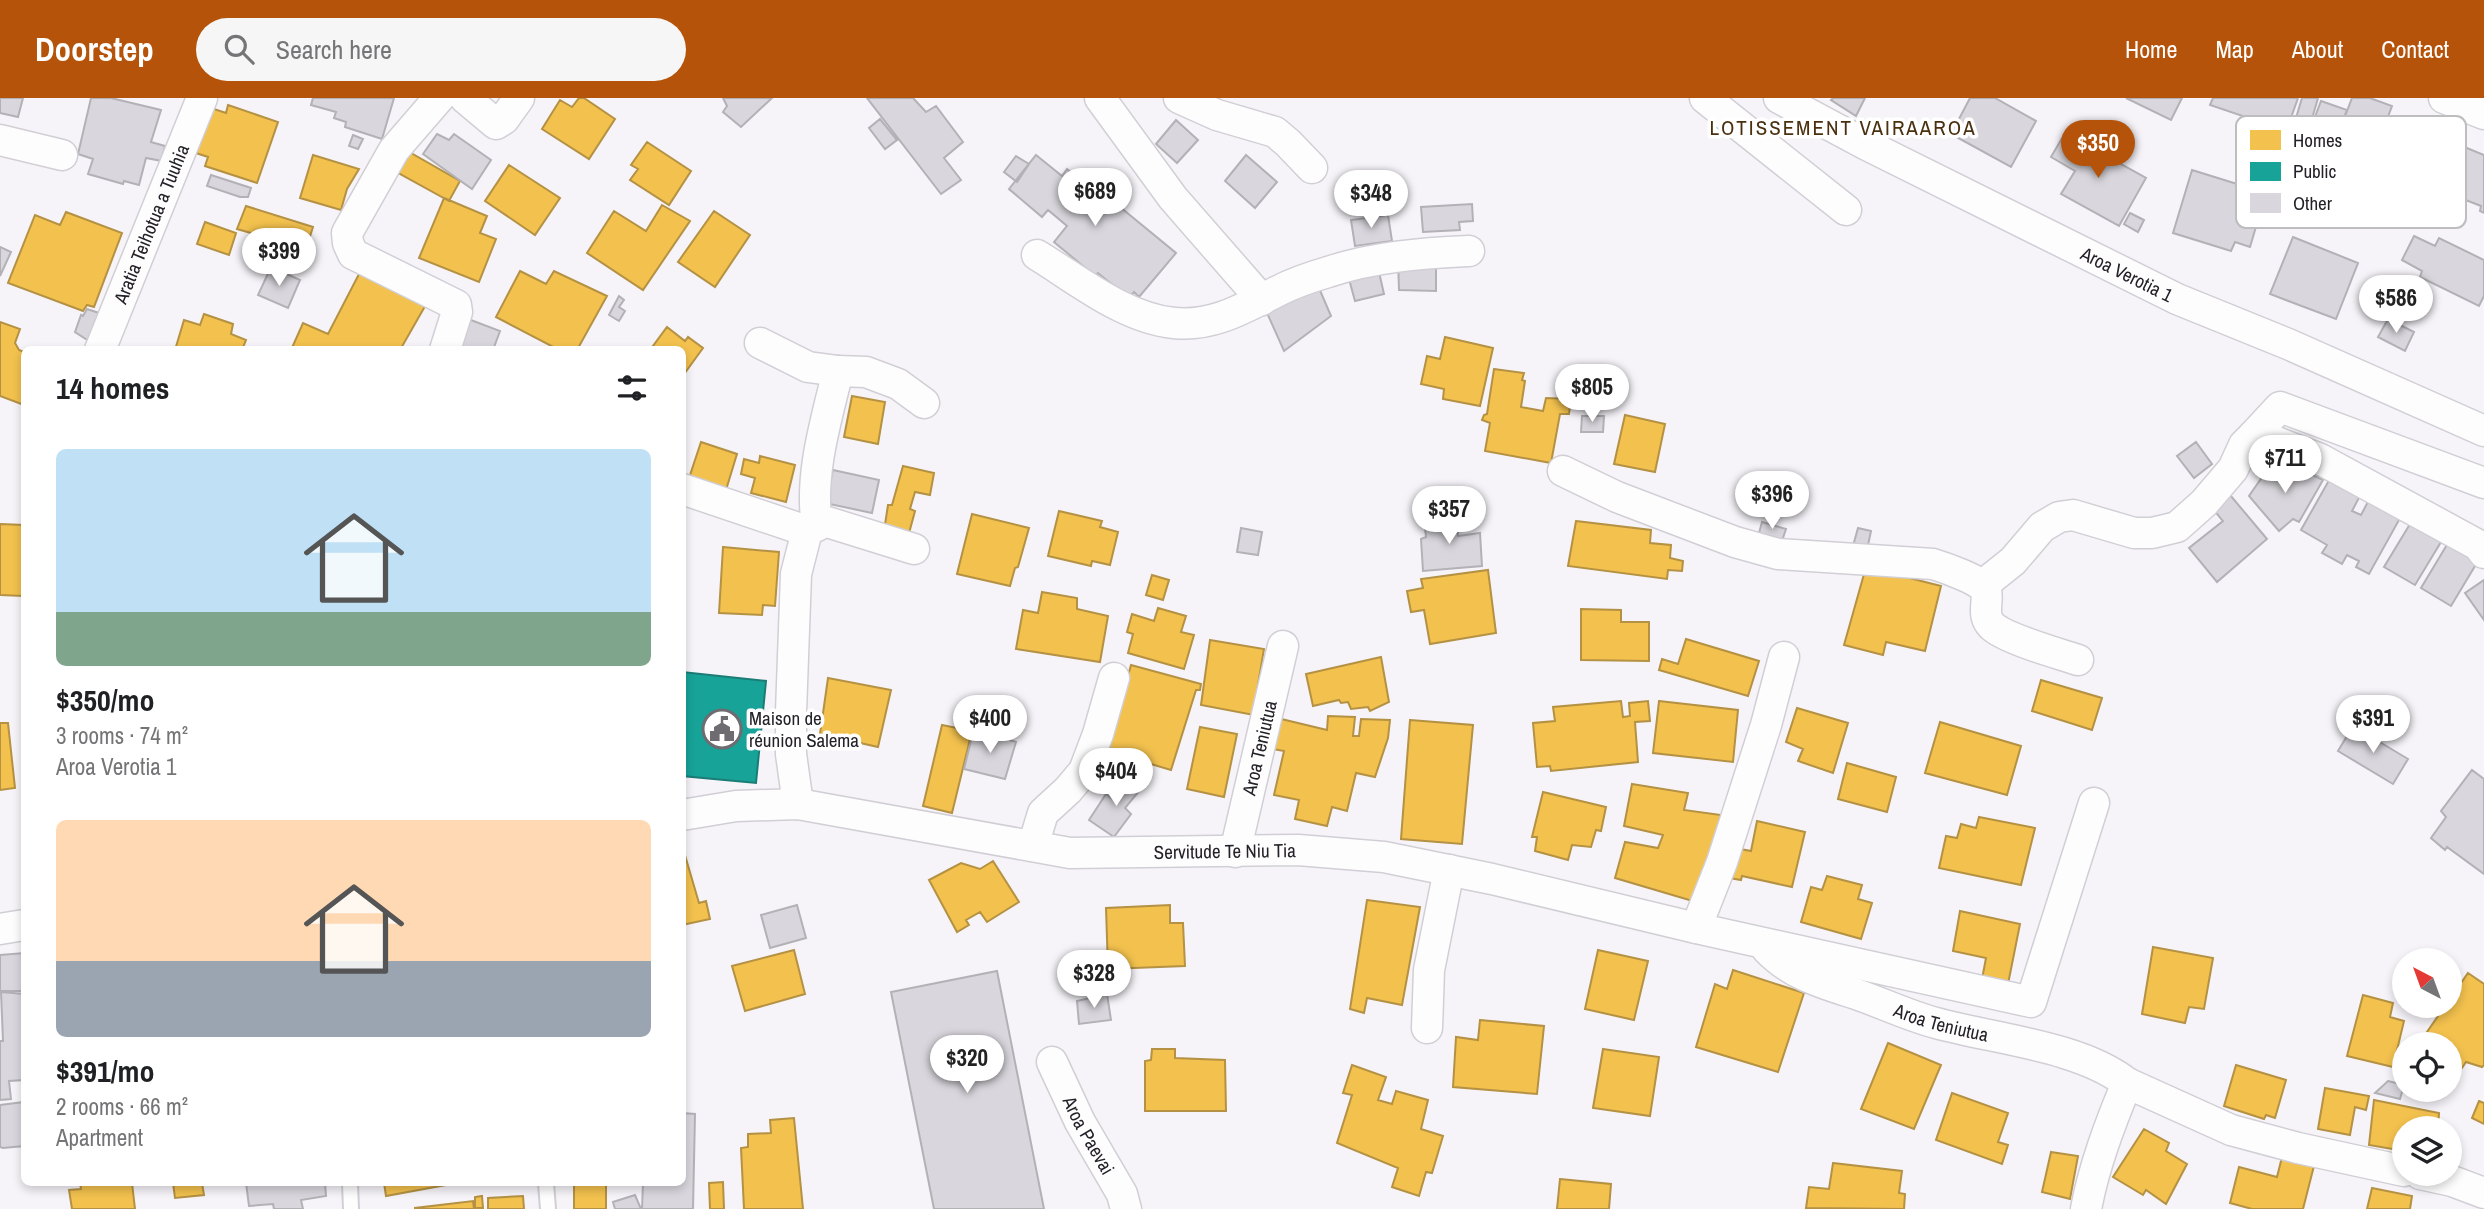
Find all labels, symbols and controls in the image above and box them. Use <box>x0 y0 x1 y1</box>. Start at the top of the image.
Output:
search box <box>196 18 686 81</box>
text: Doorstep <box>35 27 154 71</box>
icon: search <box>220 30 258 68</box>
text: Search here <box>276 32 392 67</box>
text: Home <box>2125 33 2177 65</box>
text: Map <box>2215 33 2254 65</box>
text: About <box>2292 33 2343 65</box>
text: Contact <box>2381 33 2449 65</box>
district label: LOTISSEMENT VAIRAAROA <box>1709 113 1977 142</box>
legend <box>2236 116 2466 228</box>
pin: $350 <box>2057 120 2139 180</box>
text: $350 <box>2077 127 2119 158</box>
text: Homes <box>2293 127 2343 153</box>
street label: Aratia Teihotua a Tuuhia <box>107 140 195 308</box>
text: Public <box>2293 158 2337 184</box>
pin: $689 <box>1054 169 1136 228</box>
pin: $348 <box>1330 170 1412 230</box>
text: $689 <box>1074 175 1116 206</box>
text: $348 <box>1350 177 1392 208</box>
text: Other <box>2293 190 2333 216</box>
pin: $399 <box>238 228 320 288</box>
text: $399 <box>258 235 300 266</box>
street label: Aroa Verotia 1 <box>2076 240 2178 308</box>
pin: $586 <box>2355 275 2437 335</box>
text: $586 <box>2375 282 2417 313</box>
pin: $805 <box>1551 364 1633 424</box>
text: 14 homes <box>56 368 170 408</box>
icon: filters <box>613 369 651 407</box>
text: $805 <box>1571 371 1613 402</box>
pin: $711 <box>2244 436 2326 495</box>
text: $711 <box>2265 442 2305 473</box>
pin: $396 <box>1731 472 1813 531</box>
text: $396 <box>1751 478 1793 509</box>
pin: $357 <box>1408 486 1490 546</box>
text: $357 <box>1428 493 1470 524</box>
icon: home <box>291 495 417 621</box>
text: $350/mo <box>56 680 154 720</box>
pin: $400 <box>949 696 1031 755</box>
pin: $391 <box>2332 696 2414 755</box>
street label: Aroa Teniutua <box>1235 697 1283 799</box>
text: $400 <box>969 702 1011 733</box>
text: $391 <box>2352 702 2394 733</box>
place label: Maison de réunion Salema <box>749 705 859 753</box>
public building icon: Maison de réunion Salema <box>701 708 743 750</box>
text: 3 rooms · 74 m² <box>56 720 188 751</box>
pin: $404 <box>1075 748 1157 808</box>
text: Aroa Verotia 1 <box>56 751 177 782</box>
text: $404 <box>1095 755 1137 786</box>
street label: Servitude Te Niu Tia <box>1154 837 1296 865</box>
icon: home <box>291 866 417 992</box>
north arrow <box>2392 948 2462 1018</box>
map controls <box>2392 948 2462 1186</box>
pin: $328 <box>1053 950 1135 1010</box>
text: $328 <box>1073 957 1115 988</box>
street label: Aroa Teniutua <box>1889 996 1991 1048</box>
button: locate <box>2392 1032 2462 1102</box>
pin: $320 <box>926 1035 1008 1095</box>
text: $320 <box>946 1042 988 1073</box>
text: $391/mo <box>56 1051 154 1091</box>
text: 2 rooms · 66 m² <box>56 1091 188 1122</box>
street label: Aroa Paevai <box>1056 1091 1121 1179</box>
button: layers <box>2392 1116 2462 1186</box>
text: Apartment <box>56 1122 143 1153</box>

